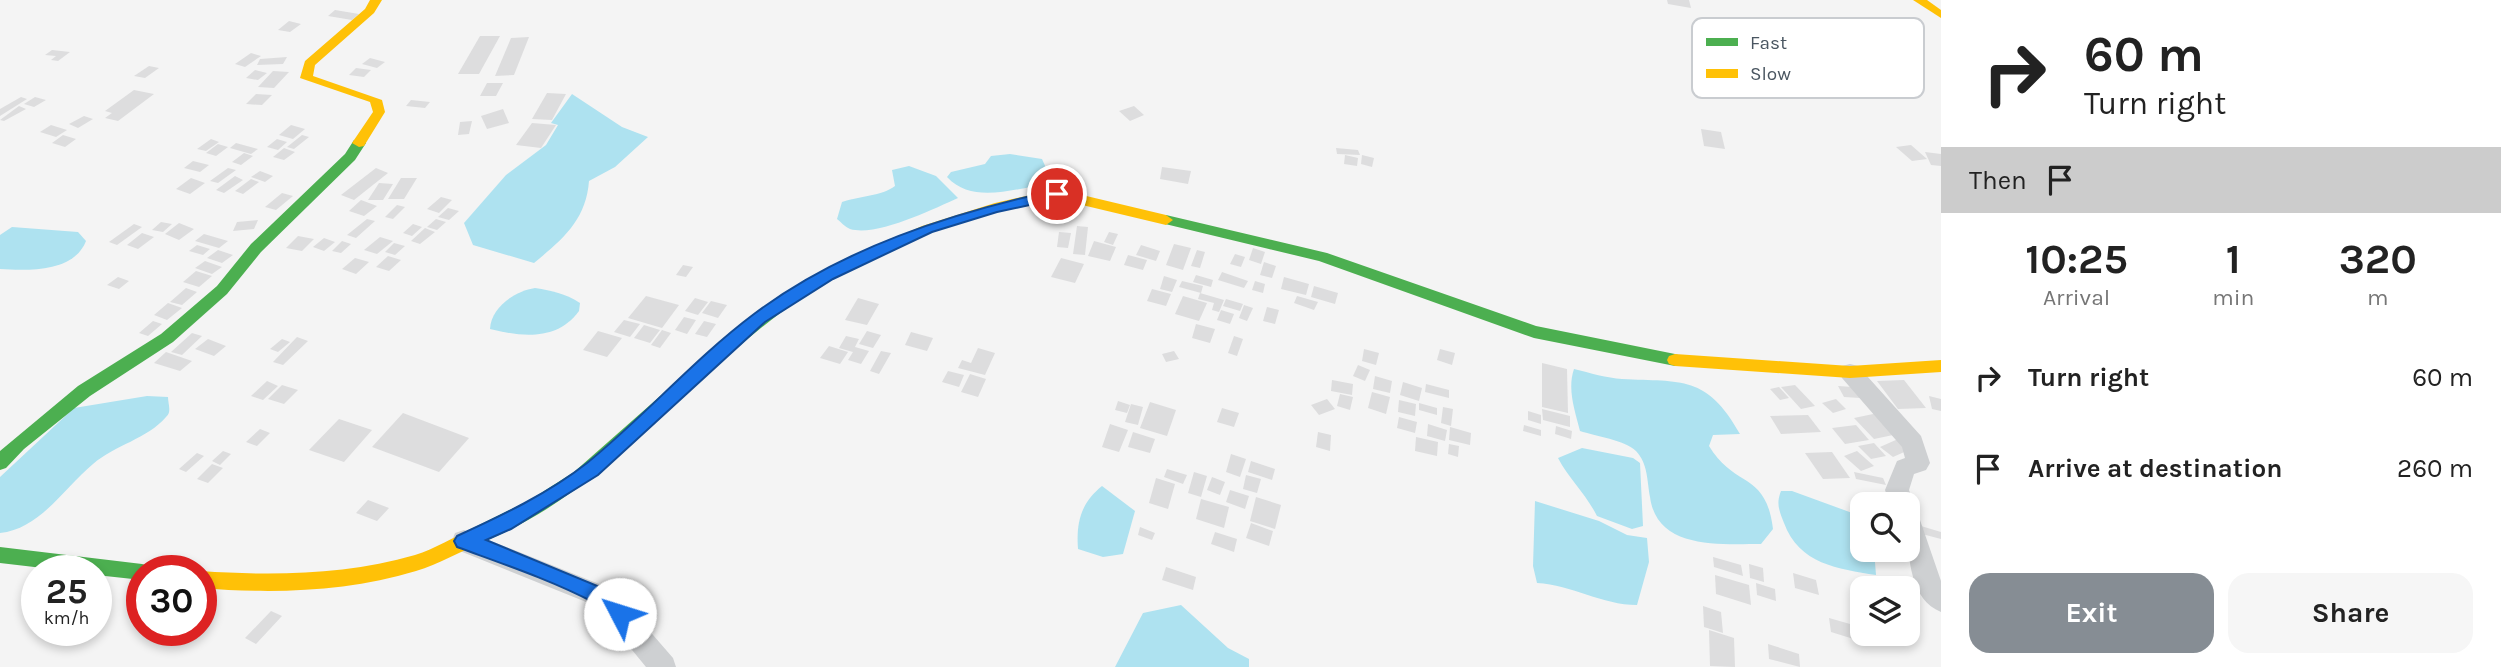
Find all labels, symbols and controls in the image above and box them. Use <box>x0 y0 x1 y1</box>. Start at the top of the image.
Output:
legend <box>1692 18 1924 98</box>
text: 60 m <box>2084 26 2204 83</box>
icon: right <box>1969 28 2060 119</box>
text: Fast <box>1750 32 1787 54</box>
text: Slow <box>1750 63 1791 85</box>
text: Turn right <box>2084 85 2226 122</box>
icon: arrive <box>2041 161 2079 199</box>
pin <box>1027 164 1087 224</box>
text: Then <box>1969 165 2027 196</box>
icon: arrive <box>1038 175 1076 213</box>
text: 10:25 <box>2025 234 2128 284</box>
text: 1 <box>2226 234 2241 284</box>
text: 320 <box>2339 234 2417 284</box>
text: Arrival <box>2043 284 2110 311</box>
text: min <box>2212 284 2254 311</box>
text: m <box>2367 284 2388 311</box>
icon: right <box>1969 359 2007 397</box>
text: Turn right <box>2028 362 2149 393</box>
text: 60 m <box>2412 362 2473 393</box>
icon: arrive <box>1969 450 2007 488</box>
text: Arrive at destination <box>2028 453 2282 484</box>
text: 260 m <box>2397 453 2473 484</box>
map controls <box>1850 492 1920 646</box>
button: search <box>1850 492 1920 562</box>
speed limit sign: 30 <box>126 555 217 646</box>
text: 25 <box>46 571 87 612</box>
button: Exit <box>1969 573 2214 653</box>
button: Share <box>2228 573 2473 653</box>
button: layers <box>1850 576 1920 646</box>
position arrow <box>583 577 657 651</box>
text: km/h <box>44 607 89 629</box>

